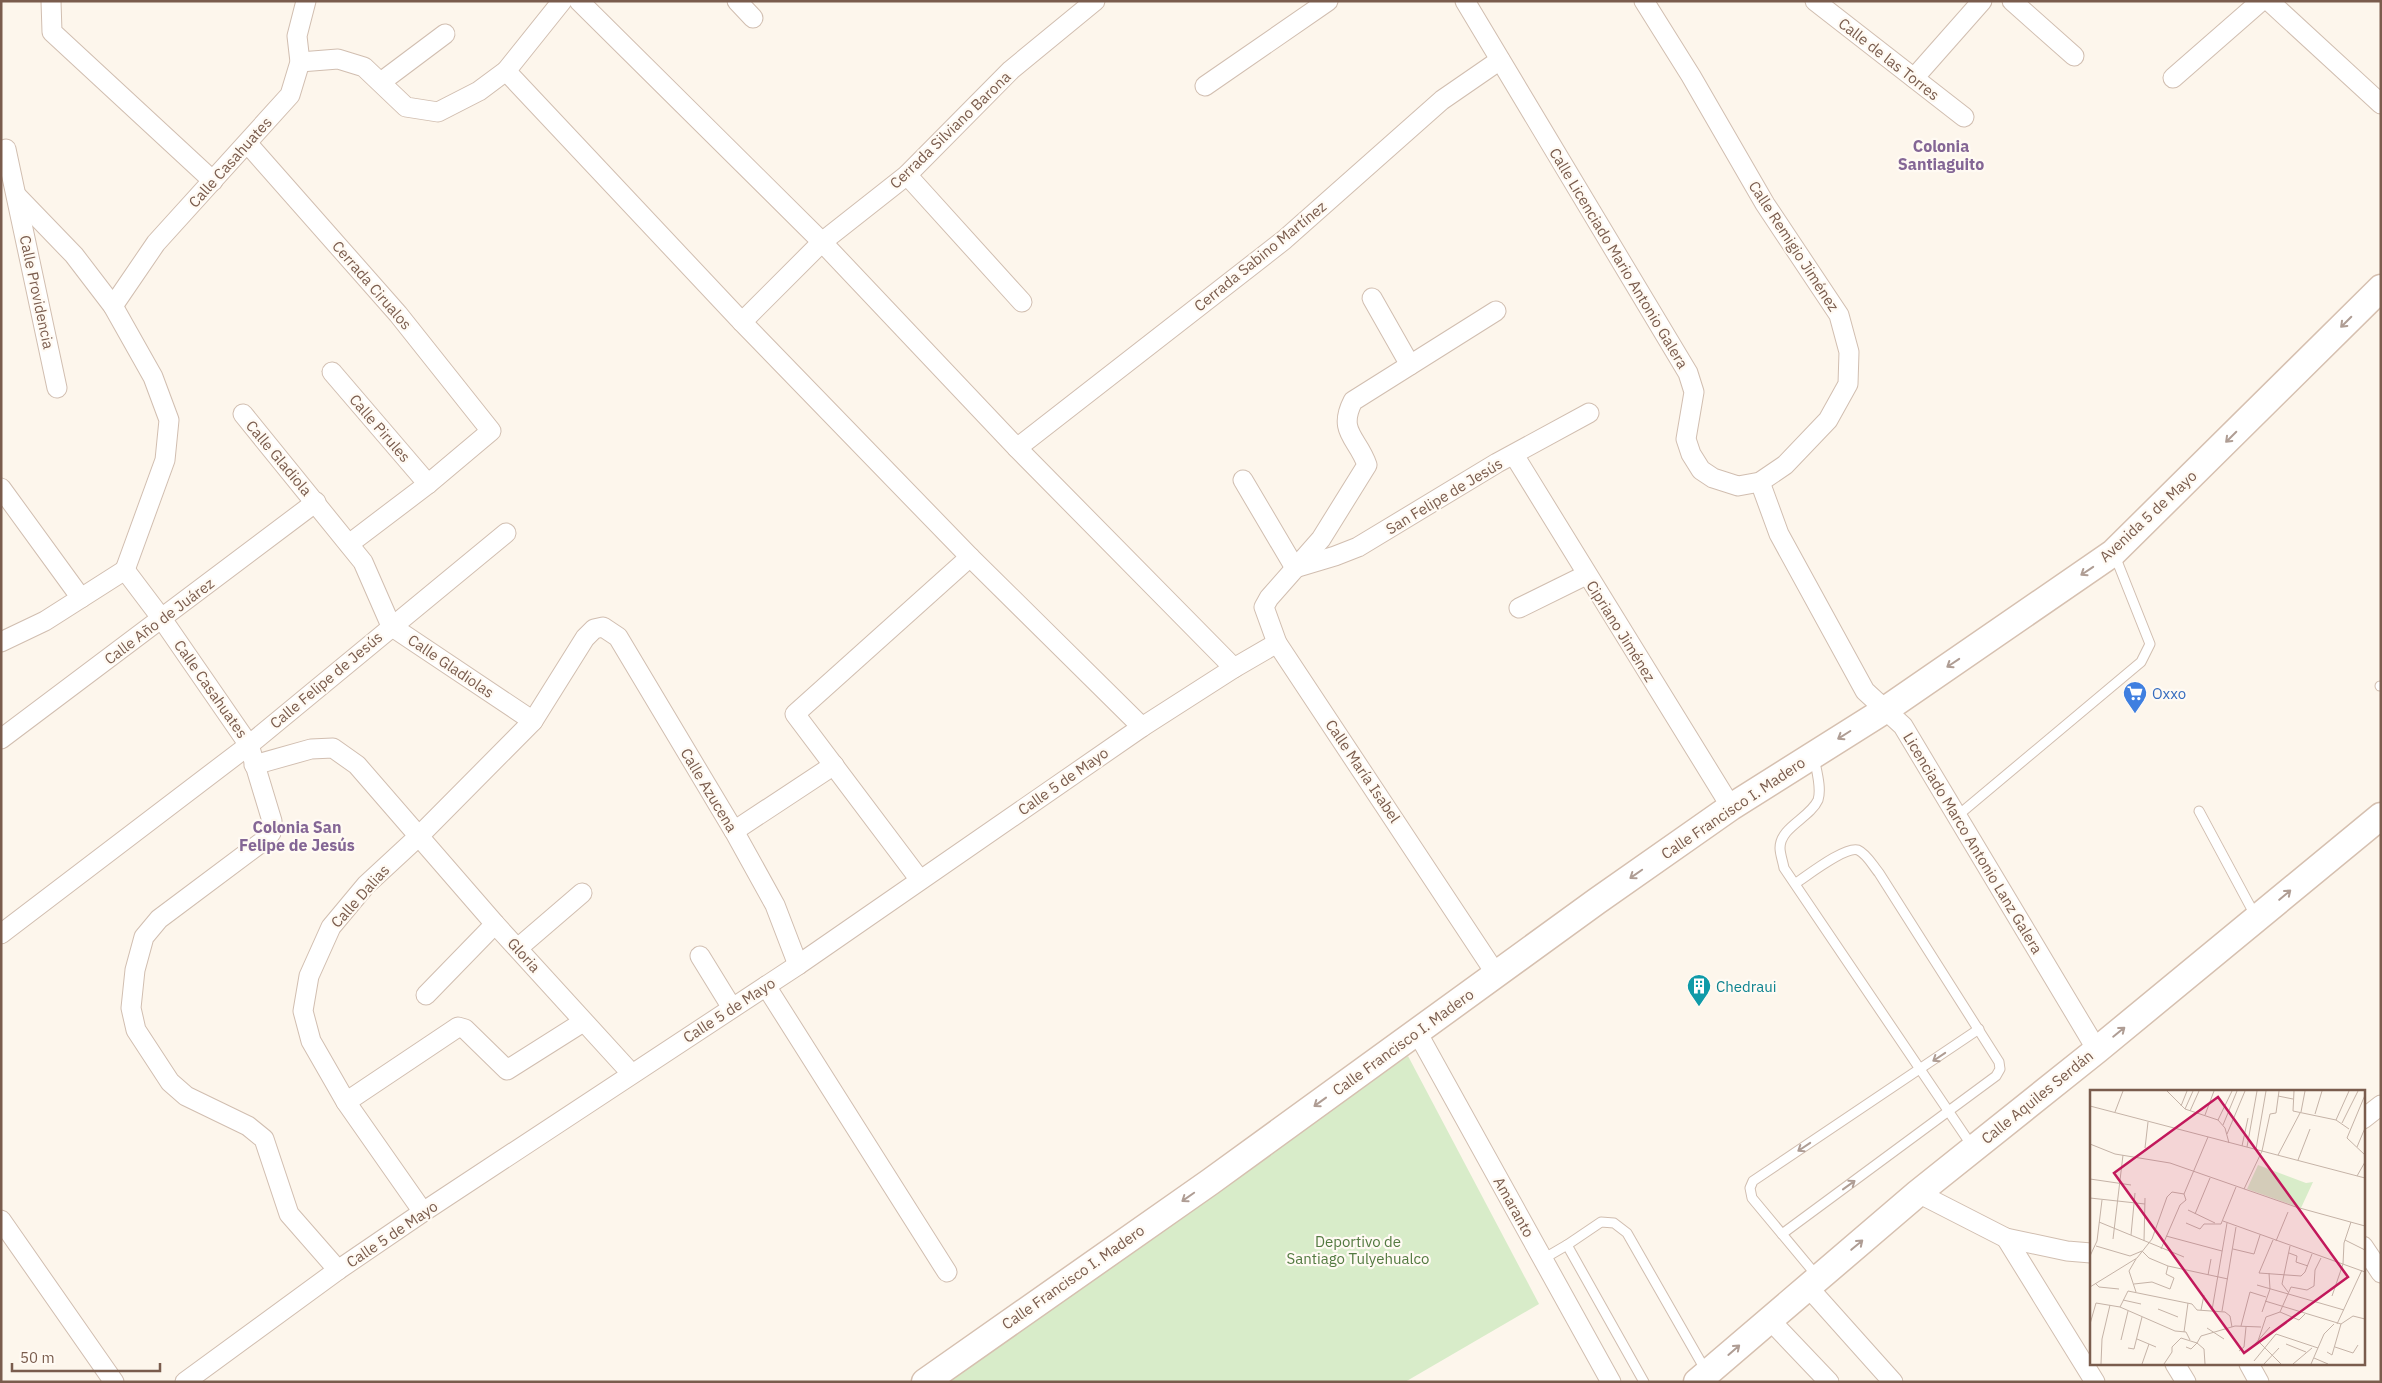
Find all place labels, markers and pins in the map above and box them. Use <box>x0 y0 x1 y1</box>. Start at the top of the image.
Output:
supermarket icon: Oxxo <box>2122 680 2148 714</box>
place label: Oxxo <box>2152 684 2186 703</box>
building icon: Chedraui <box>1686 973 1712 1007</box>
place label: Chedraui <box>1716 977 1777 996</box>

